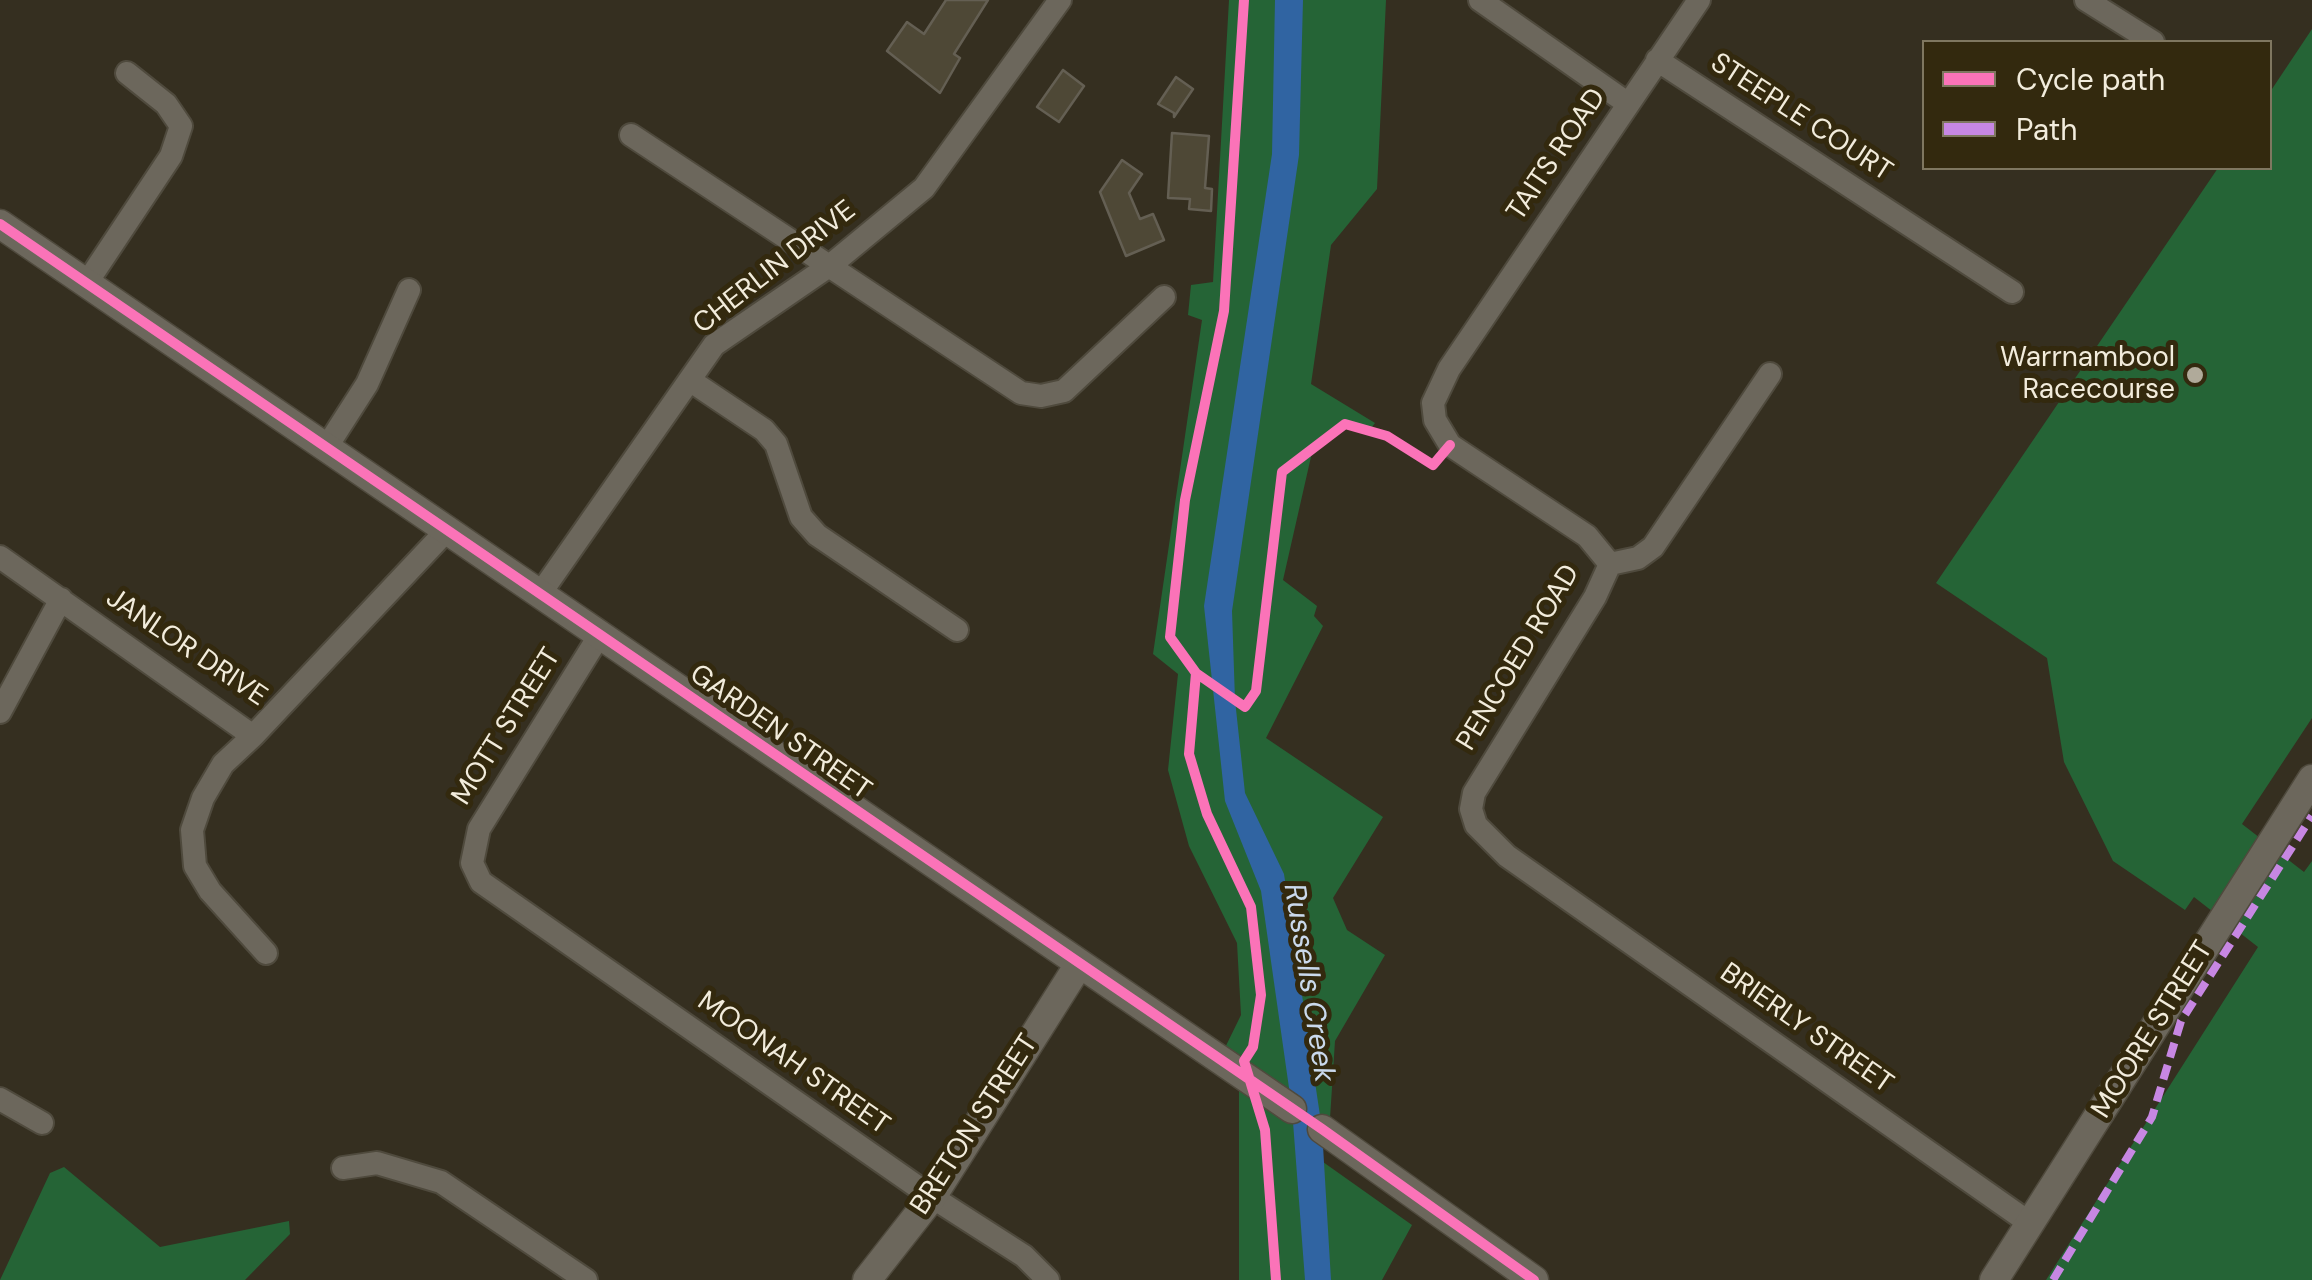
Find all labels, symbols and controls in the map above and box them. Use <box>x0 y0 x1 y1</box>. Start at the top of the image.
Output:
legend <box>1922 40 2272 170</box>
street label: STEEPLE COURT <box>1704 47 1898 189</box>
text: Cycle path <box>2016 60 2165 99</box>
street label: TAITS ROAD <box>1500 82 1614 228</box>
text: Path <box>2016 110 2078 149</box>
street label: CHERLIN DRIVE <box>687 194 863 342</box>
place label: Warrnambool Racecourse <box>2000 342 2175 408</box>
marker: Warrnambool Racecourse <box>2184 364 2206 386</box>
street label: PENCOED ROAD <box>1450 559 1588 757</box>
street label: JANLOR DRIVE <box>99 582 273 714</box>
street label: MOTT STREET <box>445 642 569 812</box>
street label: GARDEN STREET <box>683 658 877 808</box>
water label: Russells Creek <box>1275 881 1341 1085</box>
street label: MOORE STREET <box>2085 935 2221 1125</box>
street label: BRIERLY STREET <box>1713 957 1899 1101</box>
street label: MOONAH STREET <box>690 985 896 1143</box>
street label: BRETON STREET <box>904 1029 1046 1221</box>

